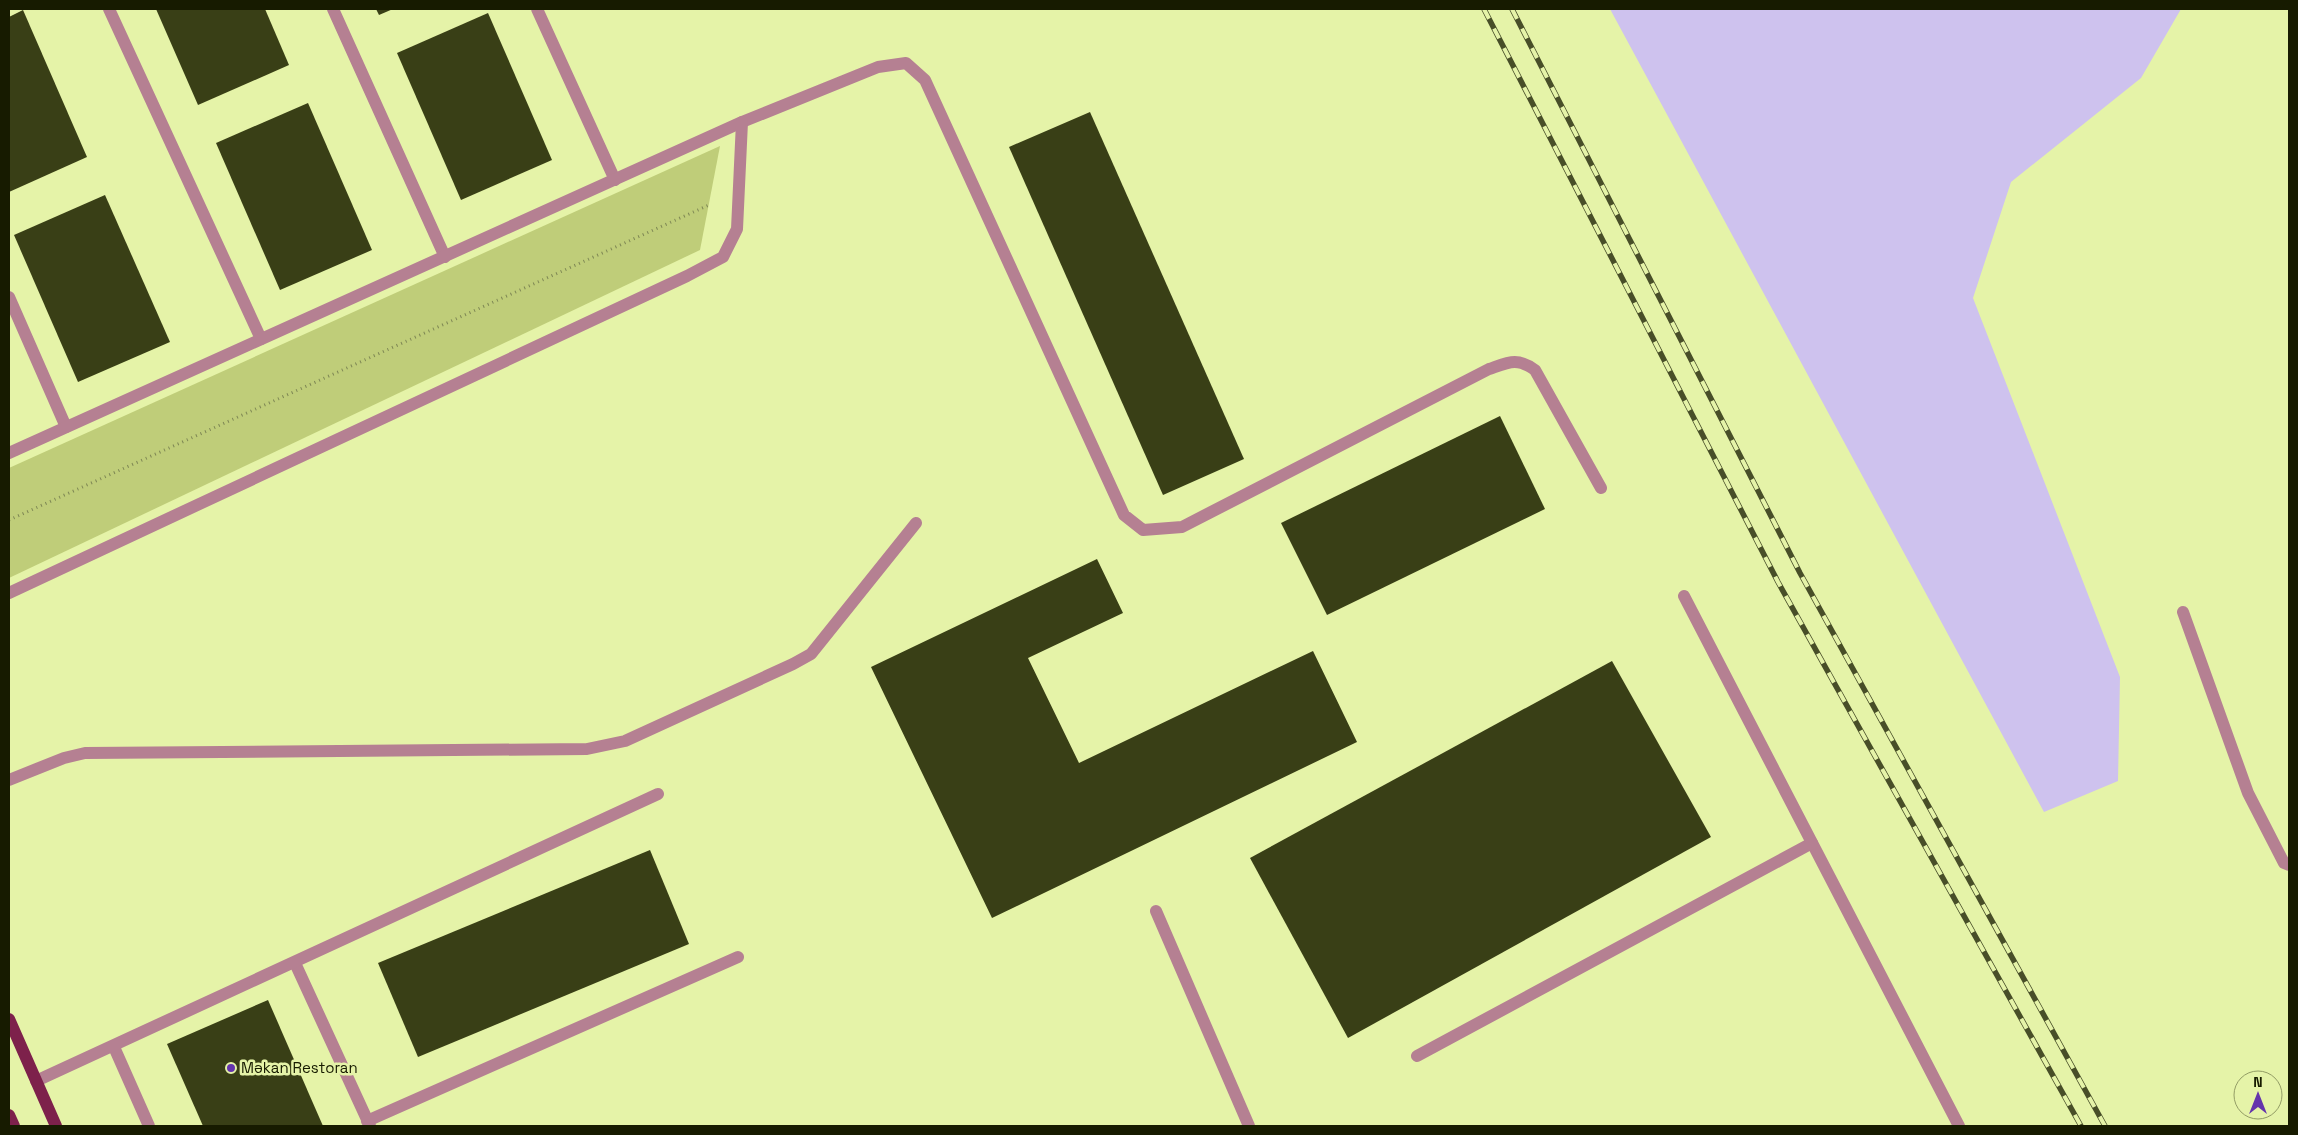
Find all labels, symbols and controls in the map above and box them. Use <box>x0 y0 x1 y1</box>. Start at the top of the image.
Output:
place label: Məkan Restoran <box>241 1058 358 1077</box>
marker: Məkan Restoran <box>225 1062 237 1074</box>
north arrow <box>2233 1070 2283 1120</box>
text: N <box>2253 1073 2263 1091</box>

